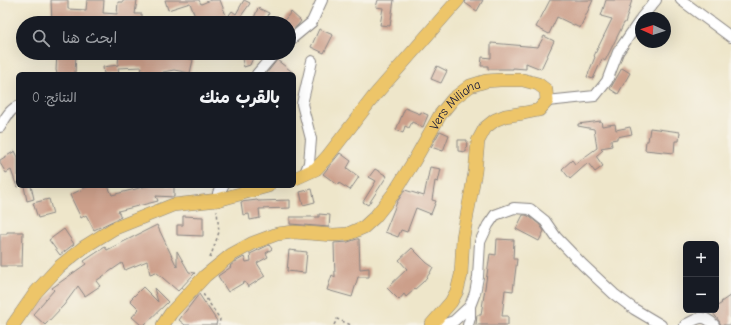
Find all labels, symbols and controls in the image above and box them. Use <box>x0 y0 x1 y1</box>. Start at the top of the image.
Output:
north arrow <box>635 12 671 48</box>
search box <box>16 16 296 60</box>
icon: search <box>30 27 52 49</box>
text: ابحث هنا <box>62 29 117 47</box>
street label: Vers Miliana <box>426 76 482 132</box>
text: بالقرب منك <box>199 88 280 107</box>
text: النتائج: 0 <box>32 90 77 105</box>
map controls <box>683 241 719 313</box>
button: + <box>683 241 719 277</box>
button: − <box>683 277 719 313</box>

